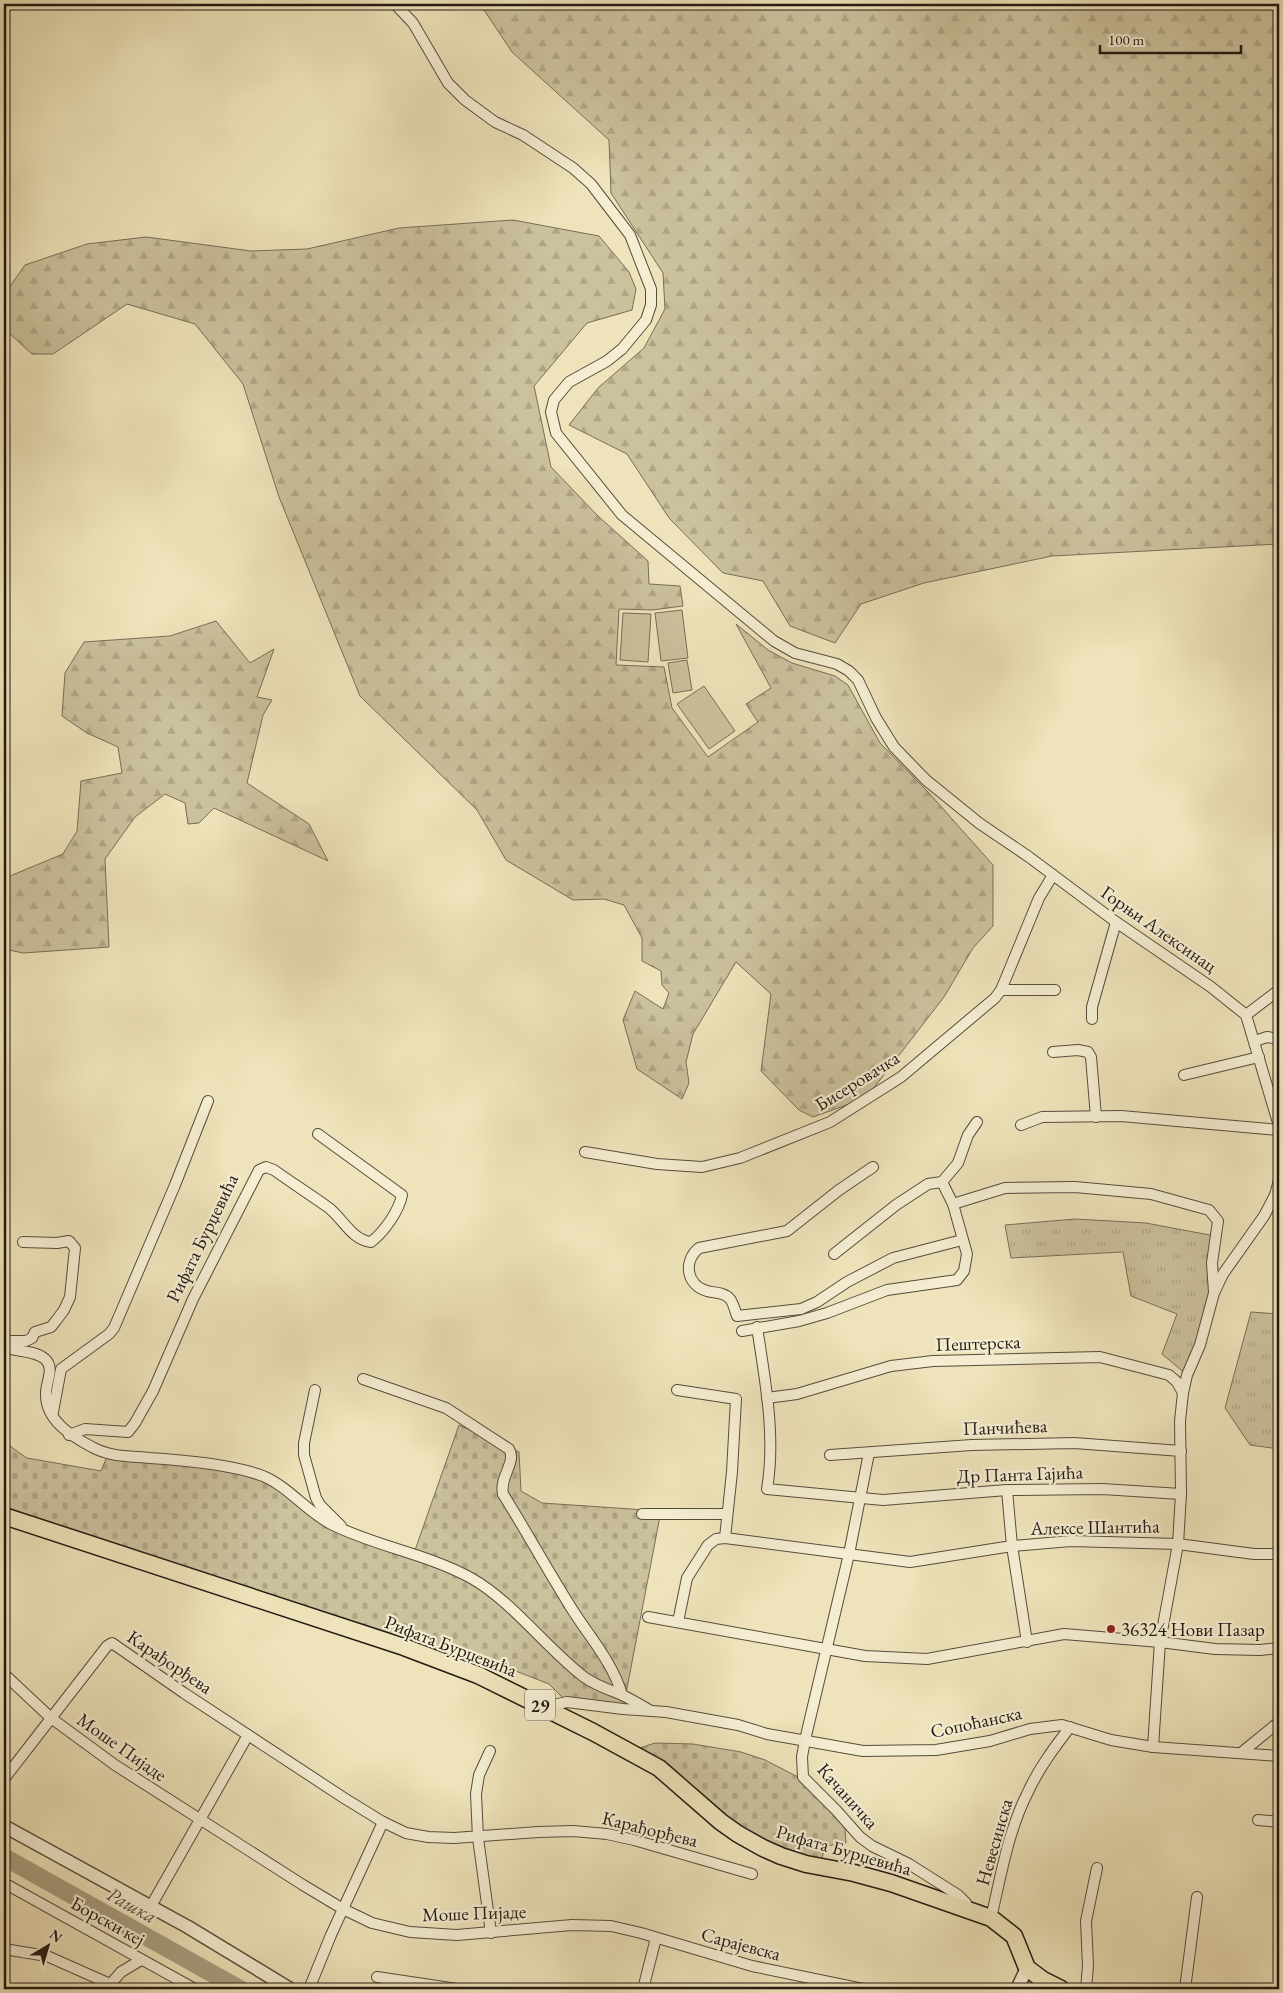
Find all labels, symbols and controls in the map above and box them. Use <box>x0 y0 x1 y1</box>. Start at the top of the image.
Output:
scale bar <box>1100 22 1242 54</box>
text: 100 m <box>1108 30 1145 49</box>
street label: Горњи Алексинац <box>1096 880 1222 978</box>
street label: Бисеровачка <box>810 1045 904 1117</box>
street label: Рифата Бурџевића <box>160 1169 244 1306</box>
street label: Пештерска <box>935 1329 1021 1357</box>
street label: Панчићева <box>962 1413 1048 1441</box>
street label: Др Панта Гајића <box>956 1459 1084 1489</box>
street label: Алексе Шантића <box>1029 1513 1160 1541</box>
street label: Рифата Бурџевића <box>381 1609 521 1683</box>
place label: 36324 Нови Пазар <box>1121 1617 1265 1642</box>
marker: 36324 Нови Пазар <box>1105 1623 1117 1635</box>
street label: Карађорђева <box>122 1624 218 1700</box>
road number: 29 <box>525 1690 555 1720</box>
street label: Сопоћанска <box>928 1700 1024 1744</box>
street label: Моше Пијаде <box>72 1707 172 1787</box>
street label: Качаничка <box>812 1758 885 1835</box>
street label: Невесинска <box>970 1795 1018 1888</box>
street label: Карађорђева <box>600 1805 701 1853</box>
street label: Рифата Бурџевића <box>773 1819 915 1881</box>
water label: Рашка <box>102 1881 162 1929</box>
street label: Борски кеј <box>66 1890 150 1952</box>
street label: Моше Пијаде <box>421 1899 527 1927</box>
north arrow <box>22 1920 72 1970</box>
street label: Сарајевска <box>698 1921 784 1967</box>
text: N <box>46 1925 67 1947</box>

